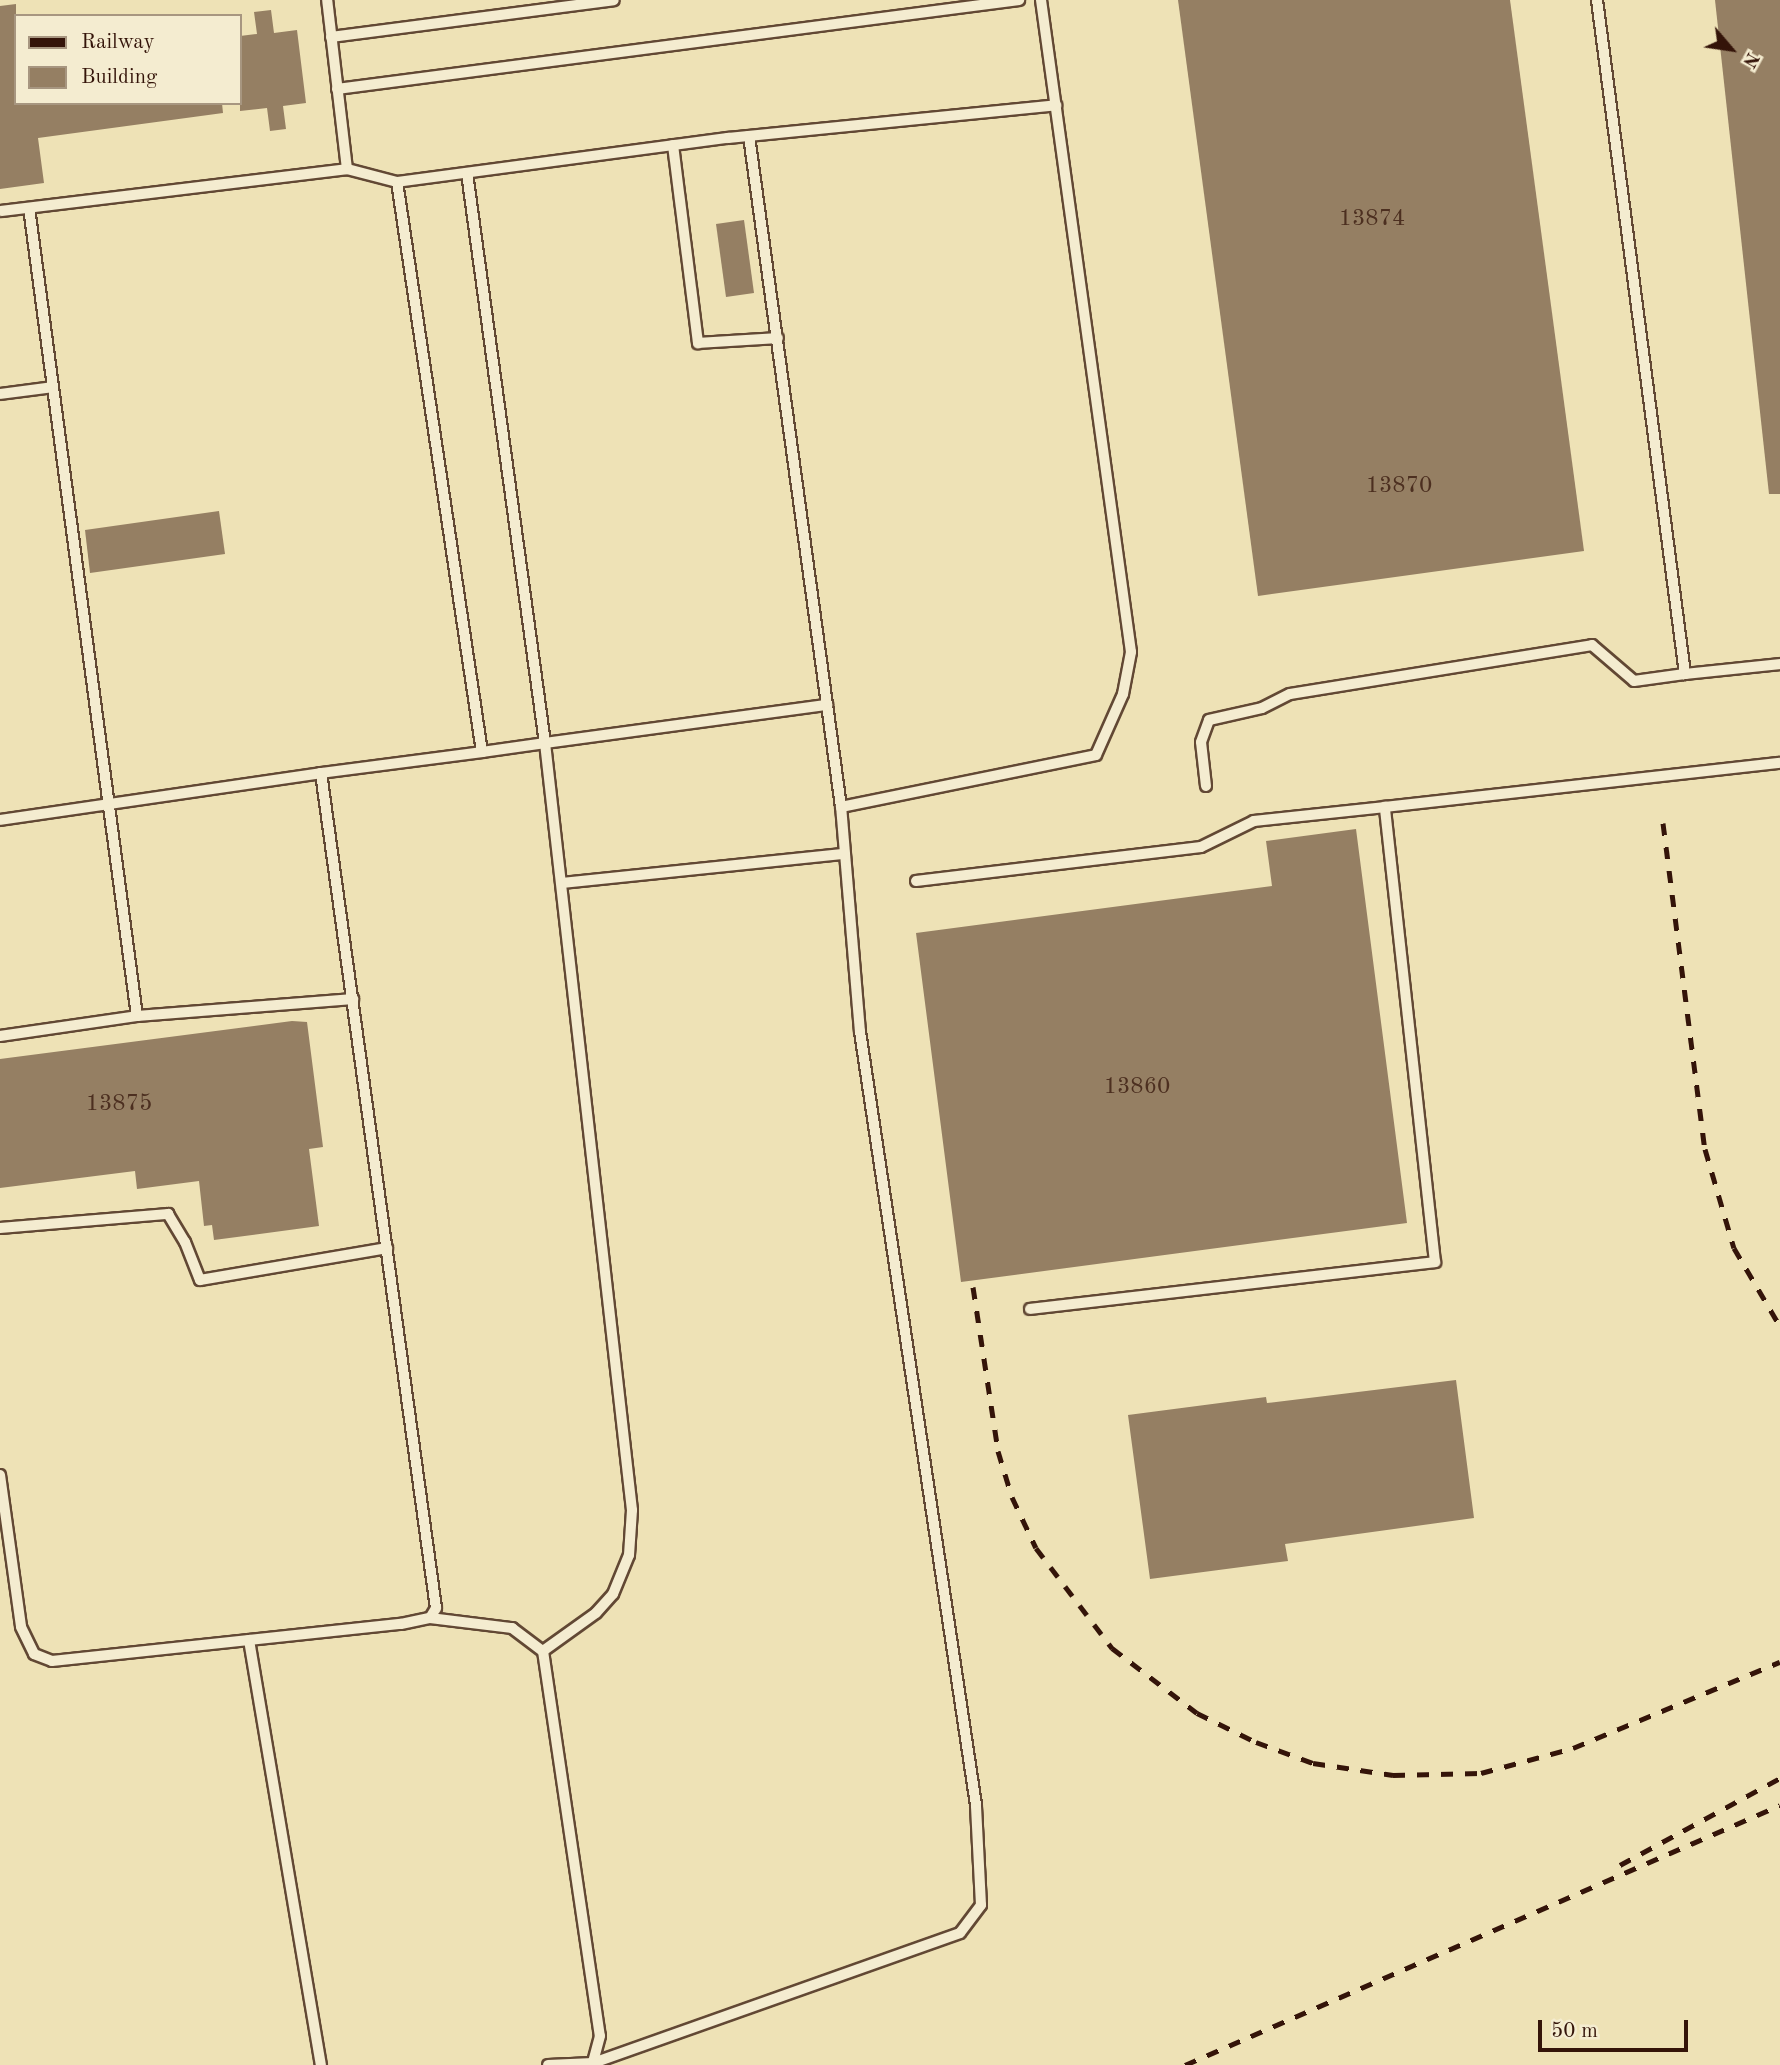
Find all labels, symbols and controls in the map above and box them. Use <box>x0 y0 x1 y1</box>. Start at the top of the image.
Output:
legend <box>14 14 242 105</box>
north arrow <box>1696 14 1766 84</box>
text: Railway <box>81 32 155 53</box>
text: N <box>1738 48 1762 70</box>
text: Building <box>81 67 157 88</box>
house number: 13874 <box>1339 205 1405 233</box>
house number: 13870 <box>1366 472 1432 500</box>
house number: 13860 <box>1104 1073 1170 1101</box>
house number: 13875 <box>86 1090 152 1118</box>
scale bar <box>1542 2006 1692 2050</box>
text: 50 m <box>1551 2021 1598 2042</box>

